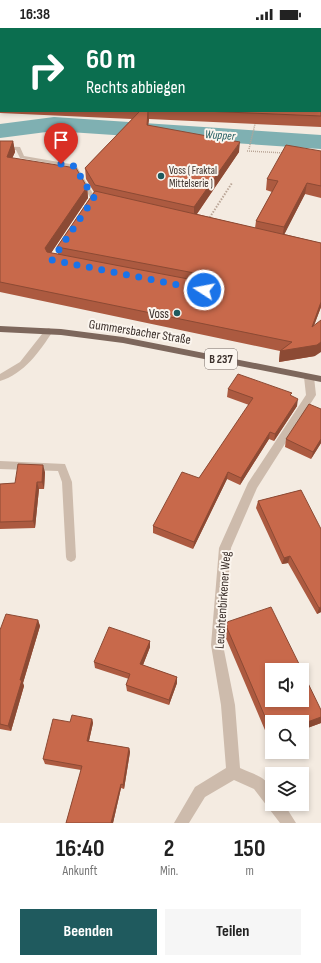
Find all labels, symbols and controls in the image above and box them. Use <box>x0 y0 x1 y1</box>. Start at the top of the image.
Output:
text: 16:38 <box>20 5 50 24</box>
text: 60 m <box>86 43 135 76</box>
icon: right <box>20 44 72 96</box>
text: Rechts abbiegen <box>86 77 186 98</box>
pin <box>44 123 78 164</box>
water label: Wupper <box>204 127 236 144</box>
icon: arrive <box>50 129 72 151</box>
place label: Voss ( Fraktal Mittelserie ) <box>169 164 217 190</box>
marker: Voss ( Fraktal Mittelserie ) <box>156 171 166 181</box>
position arrow <box>183 269 225 311</box>
place label: Voss <box>149 306 169 322</box>
marker: Voss <box>172 308 182 318</box>
street label: Gummersbacher Straße <box>88 316 192 348</box>
road number: B 237 <box>205 349 237 369</box>
street label: Leuchtenbirkener Weg <box>212 551 234 649</box>
map controls <box>265 663 309 811</box>
button: sound <box>265 663 309 707</box>
button: search <box>265 715 309 759</box>
button: layers <box>265 767 309 811</box>
text: 16:40 <box>56 834 104 863</box>
text: 2 <box>164 834 174 863</box>
text: 150 <box>234 834 265 863</box>
text: Ankunft <box>62 863 98 879</box>
text: Min. <box>160 863 178 879</box>
text: m <box>245 863 254 879</box>
button: Beenden <box>20 909 157 955</box>
button: Teilen <box>165 909 301 955</box>

